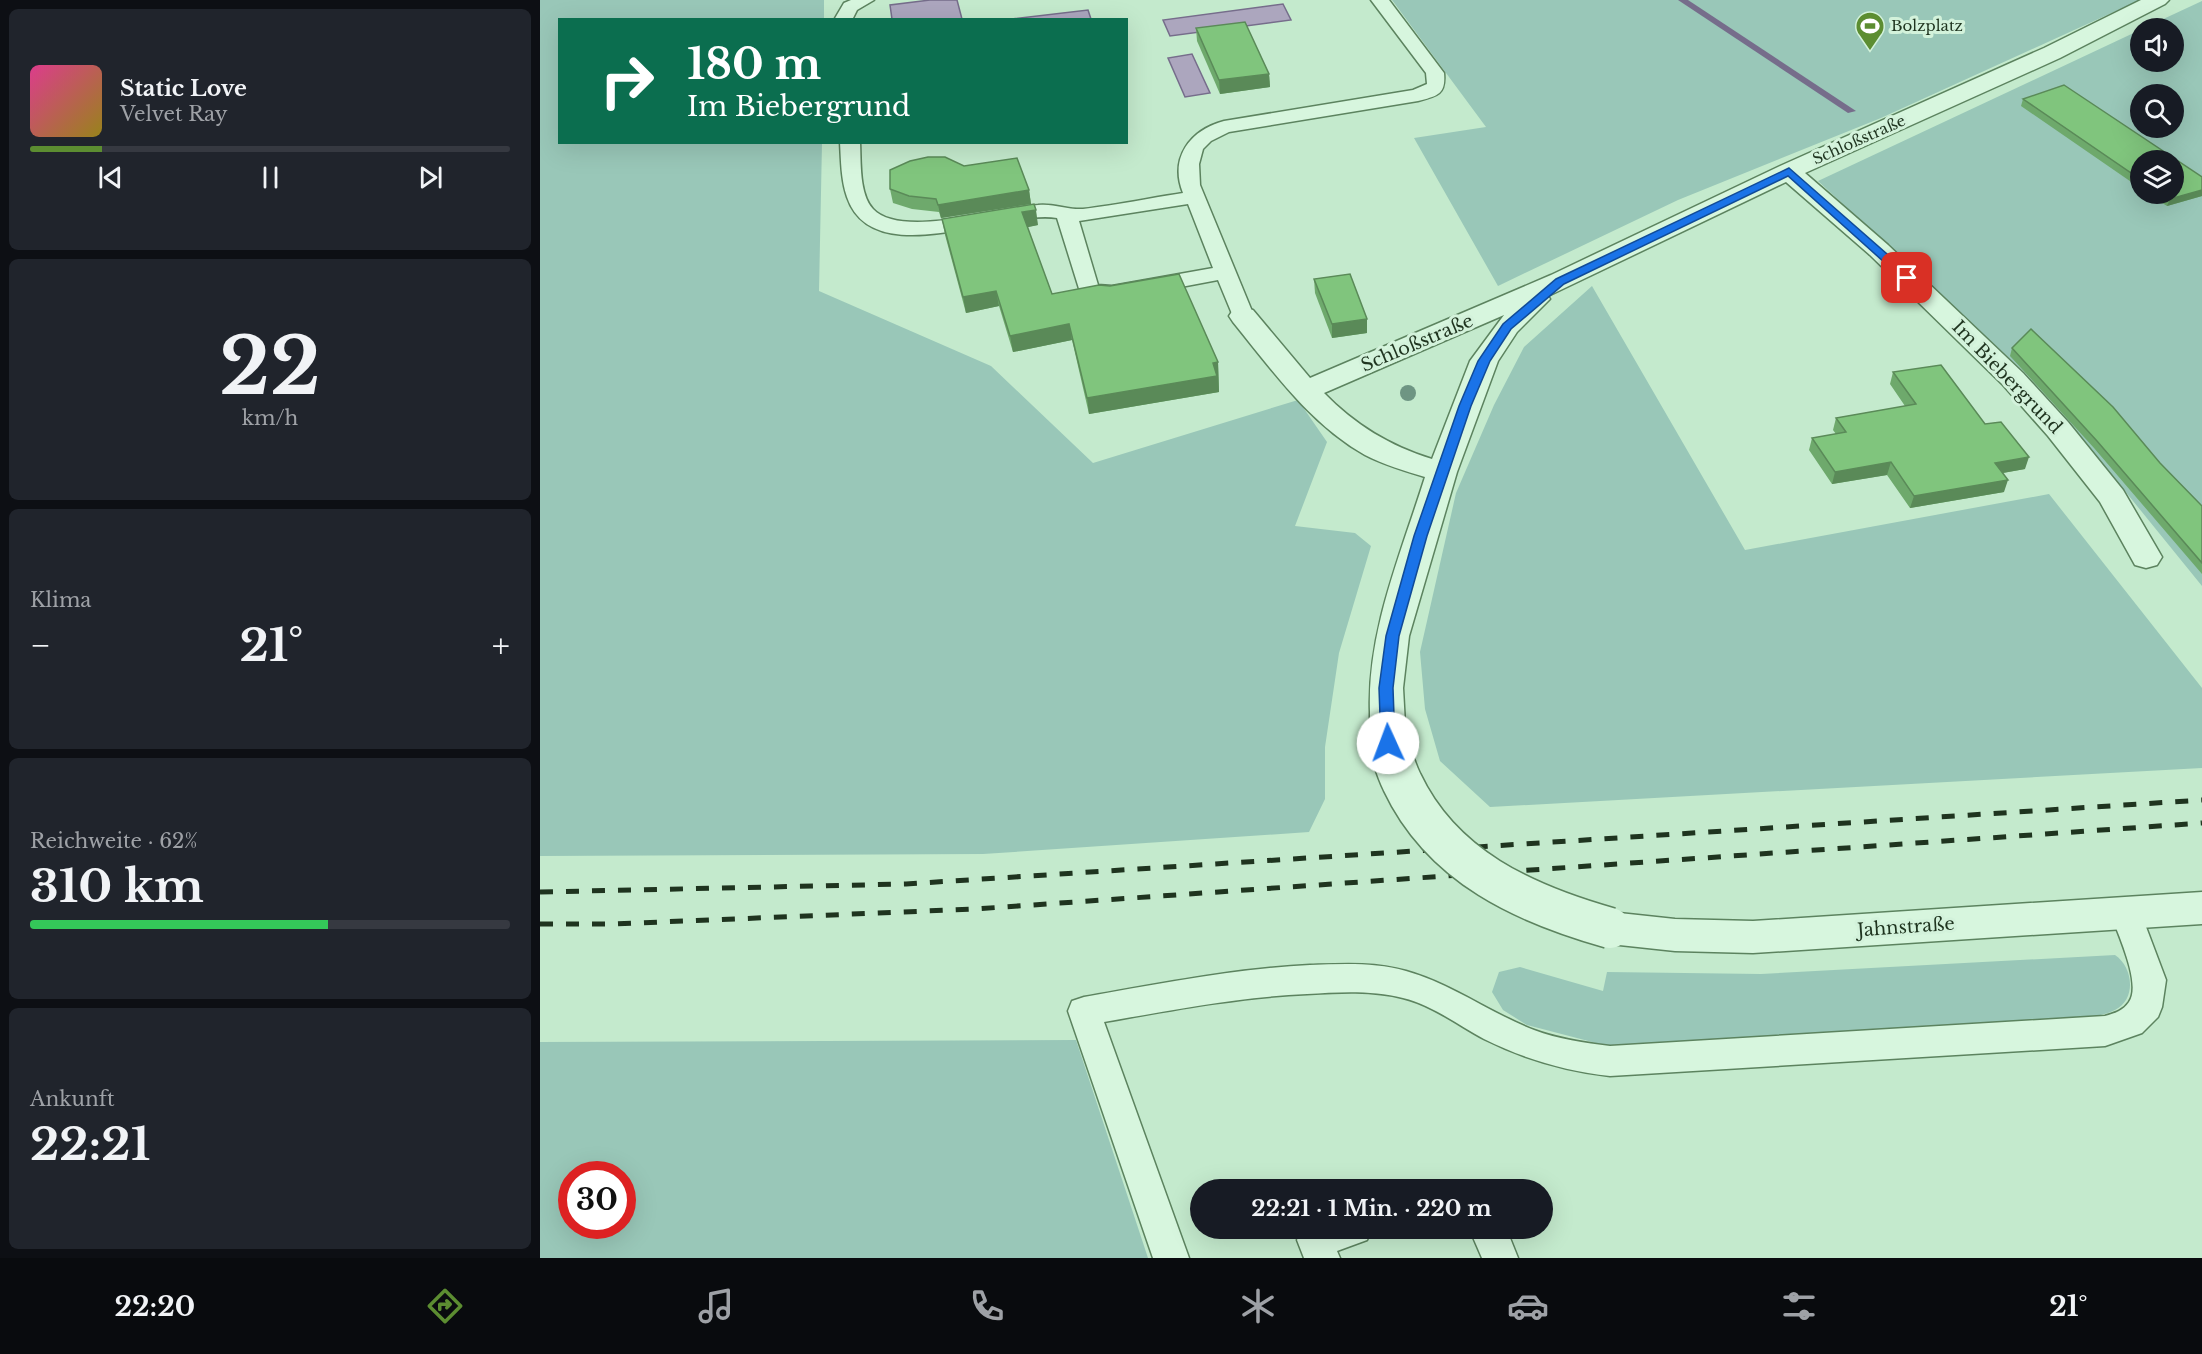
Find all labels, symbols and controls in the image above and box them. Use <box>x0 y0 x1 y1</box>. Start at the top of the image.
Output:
sports icon: Bolzplatz <box>1854 10 1886 52</box>
place label: Bolzplatz <box>1891 16 1963 35</box>
map controls <box>2130 18 2184 204</box>
button: sound <box>2130 18 2184 72</box>
text: 180 m <box>687 38 821 90</box>
icon: right <box>588 42 666 120</box>
text: Static Love <box>120 75 247 102</box>
button: search <box>2130 84 2184 138</box>
text: Im Biebergrund <box>687 90 910 123</box>
text: Velvet Ray <box>120 102 228 126</box>
street label: Schloßstraße <box>1809 111 1908 169</box>
button: layers <box>2130 150 2184 204</box>
icon: previous <box>94 161 127 194</box>
icon: pause <box>254 161 287 194</box>
icon: next <box>414 161 447 194</box>
pin <box>1881 252 1932 303</box>
icon: arrive <box>1890 261 1923 294</box>
street label: Schloßstraße <box>1358 309 1476 377</box>
street label: Im Biebergrund <box>1947 316 2067 438</box>
text: 22 <box>219 318 321 415</box>
text: km/h <box>242 406 298 430</box>
text: Klima <box>30 588 91 612</box>
text: 21° <box>239 617 303 673</box>
text: − <box>30 625 51 666</box>
text: + <box>492 625 510 666</box>
position arrow <box>1356 711 1420 775</box>
text: Reichweite · 62% <box>30 829 198 853</box>
text: 310 km <box>30 858 204 914</box>
street label: Jahnstraße <box>1855 913 1955 942</box>
text: Ankunft <box>30 1087 115 1111</box>
text: 22:21 <box>30 1116 150 1172</box>
speed limit sign: 30 <box>558 1161 636 1239</box>
text: 22:21 · 1 Min. · 220 m <box>1251 1195 1492 1222</box>
icon: directions <box>424 1285 466 1327</box>
icon: music <box>695 1285 737 1327</box>
icon: phone <box>966 1285 1008 1327</box>
icon: climate <box>1237 1285 1279 1327</box>
icon: car <box>1507 1285 1549 1327</box>
icon: filters <box>1778 1285 1820 1327</box>
text: 22:20 <box>114 1290 195 1323</box>
text: 21° <box>2049 1290 2088 1323</box>

